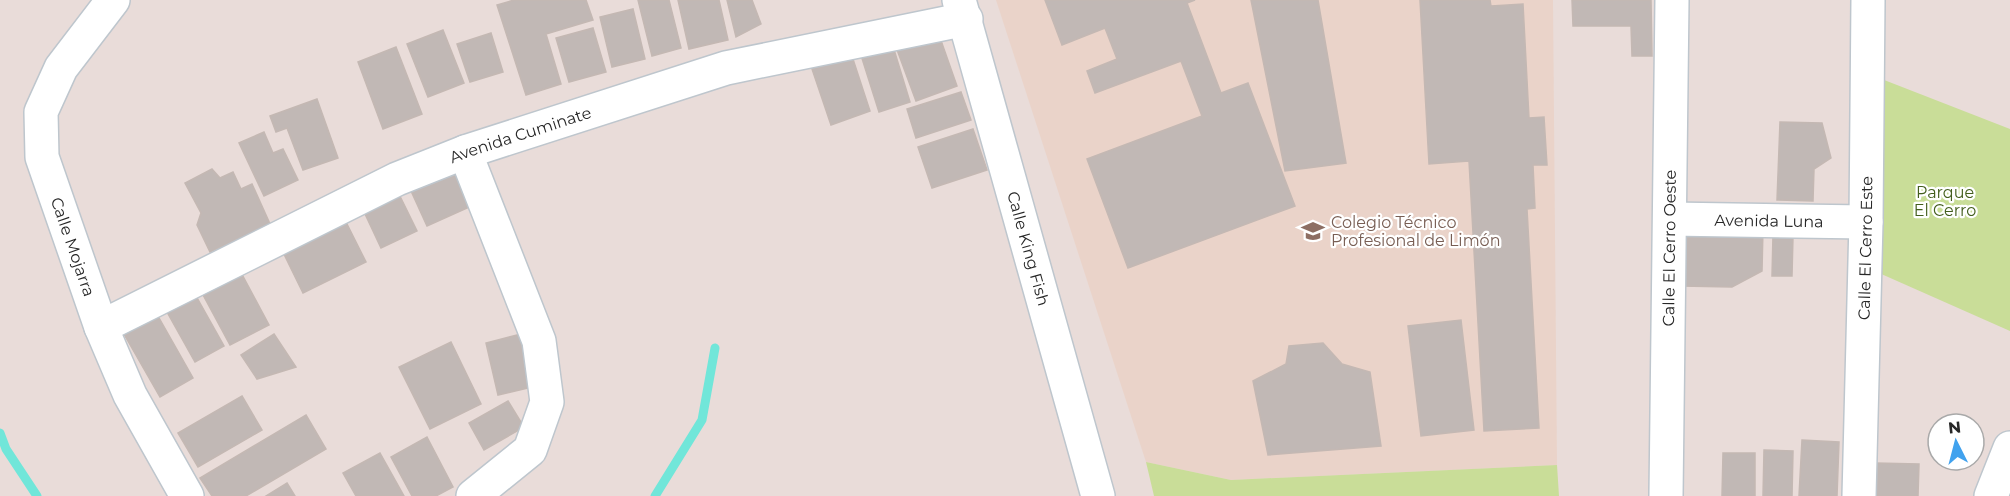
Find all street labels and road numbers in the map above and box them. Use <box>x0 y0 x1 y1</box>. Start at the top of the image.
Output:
street label: Avenida Cuminate <box>447 103 594 167</box>
street label: Calle El Cerro Oeste <box>1659 170 1680 326</box>
street label: Calle El Cerro Este <box>1854 176 1876 320</box>
street label: Calle King Fish <box>1003 189 1053 308</box>
street label: Calle Mojarra <box>47 195 99 299</box>
street label: Avenida Luna <box>1714 211 1824 231</box>

